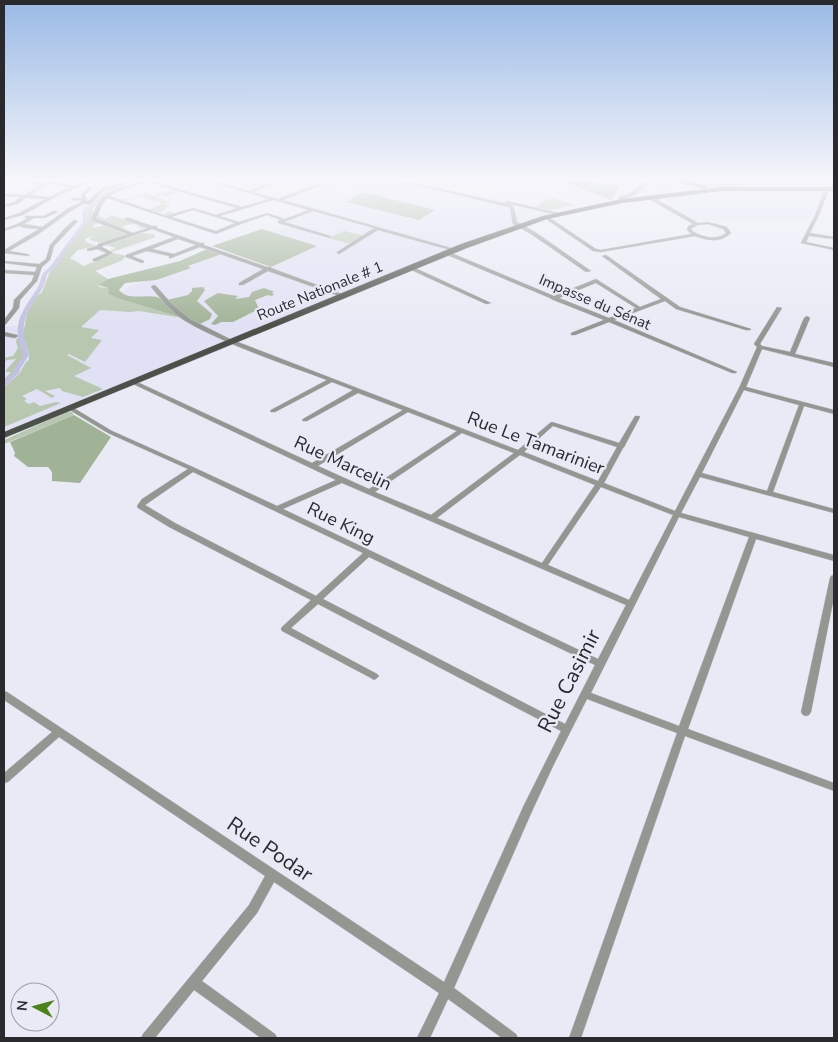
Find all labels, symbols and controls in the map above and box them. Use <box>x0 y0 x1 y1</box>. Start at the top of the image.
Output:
street label: Route Nationale # 1 <box>254 257 386 325</box>
street label: Impasse du Sénat <box>536 269 655 335</box>
street label: Rue Le Tamarinier <box>464 406 609 480</box>
street label: Rue Marcelin <box>290 430 396 496</box>
street label: Rue King <box>303 496 379 550</box>
street label: Rue Casimir <box>531 624 607 738</box>
street label: Rue Podar <box>222 810 319 888</box>
north arrow <box>10 982 60 1032</box>
text: N <box>13 999 33 1012</box>

